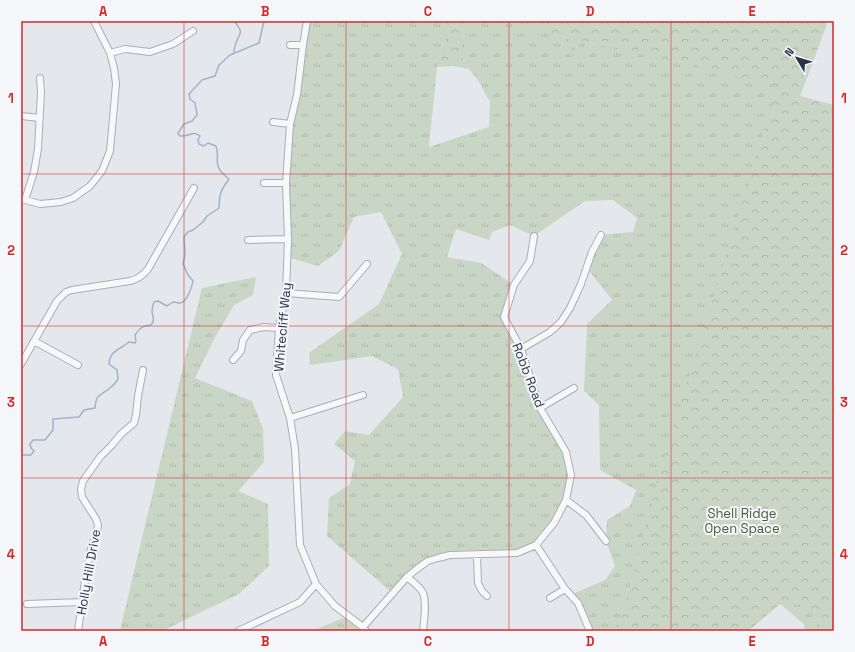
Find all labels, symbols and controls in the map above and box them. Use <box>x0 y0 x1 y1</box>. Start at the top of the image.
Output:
text: A <box>99 3 108 20</box>
text: B <box>261 3 270 20</box>
text: C <box>424 3 432 20</box>
text: D <box>586 3 595 20</box>
text: E <box>748 3 756 20</box>
north arrow <box>777 38 817 78</box>
text: N <box>781 45 797 59</box>
text: 1 <box>8 90 14 107</box>
text: 1 <box>841 90 847 107</box>
text: 2 <box>7 242 15 259</box>
text: 2 <box>840 242 848 259</box>
street label: Whitecliff Way <box>270 282 295 373</box>
street label: Robb Road <box>508 340 549 410</box>
text: 3 <box>7 394 15 411</box>
text: 3 <box>840 394 848 411</box>
park label: Shell Ridge Open Space <box>704 505 780 537</box>
street label: Holly Hill Drive <box>73 528 104 616</box>
text: 4 <box>7 546 15 563</box>
text: 4 <box>840 546 848 563</box>
text: A <box>99 633 108 650</box>
text: B <box>261 633 270 650</box>
text: C <box>424 633 432 650</box>
text: D <box>586 633 595 650</box>
text: E <box>748 633 756 650</box>

